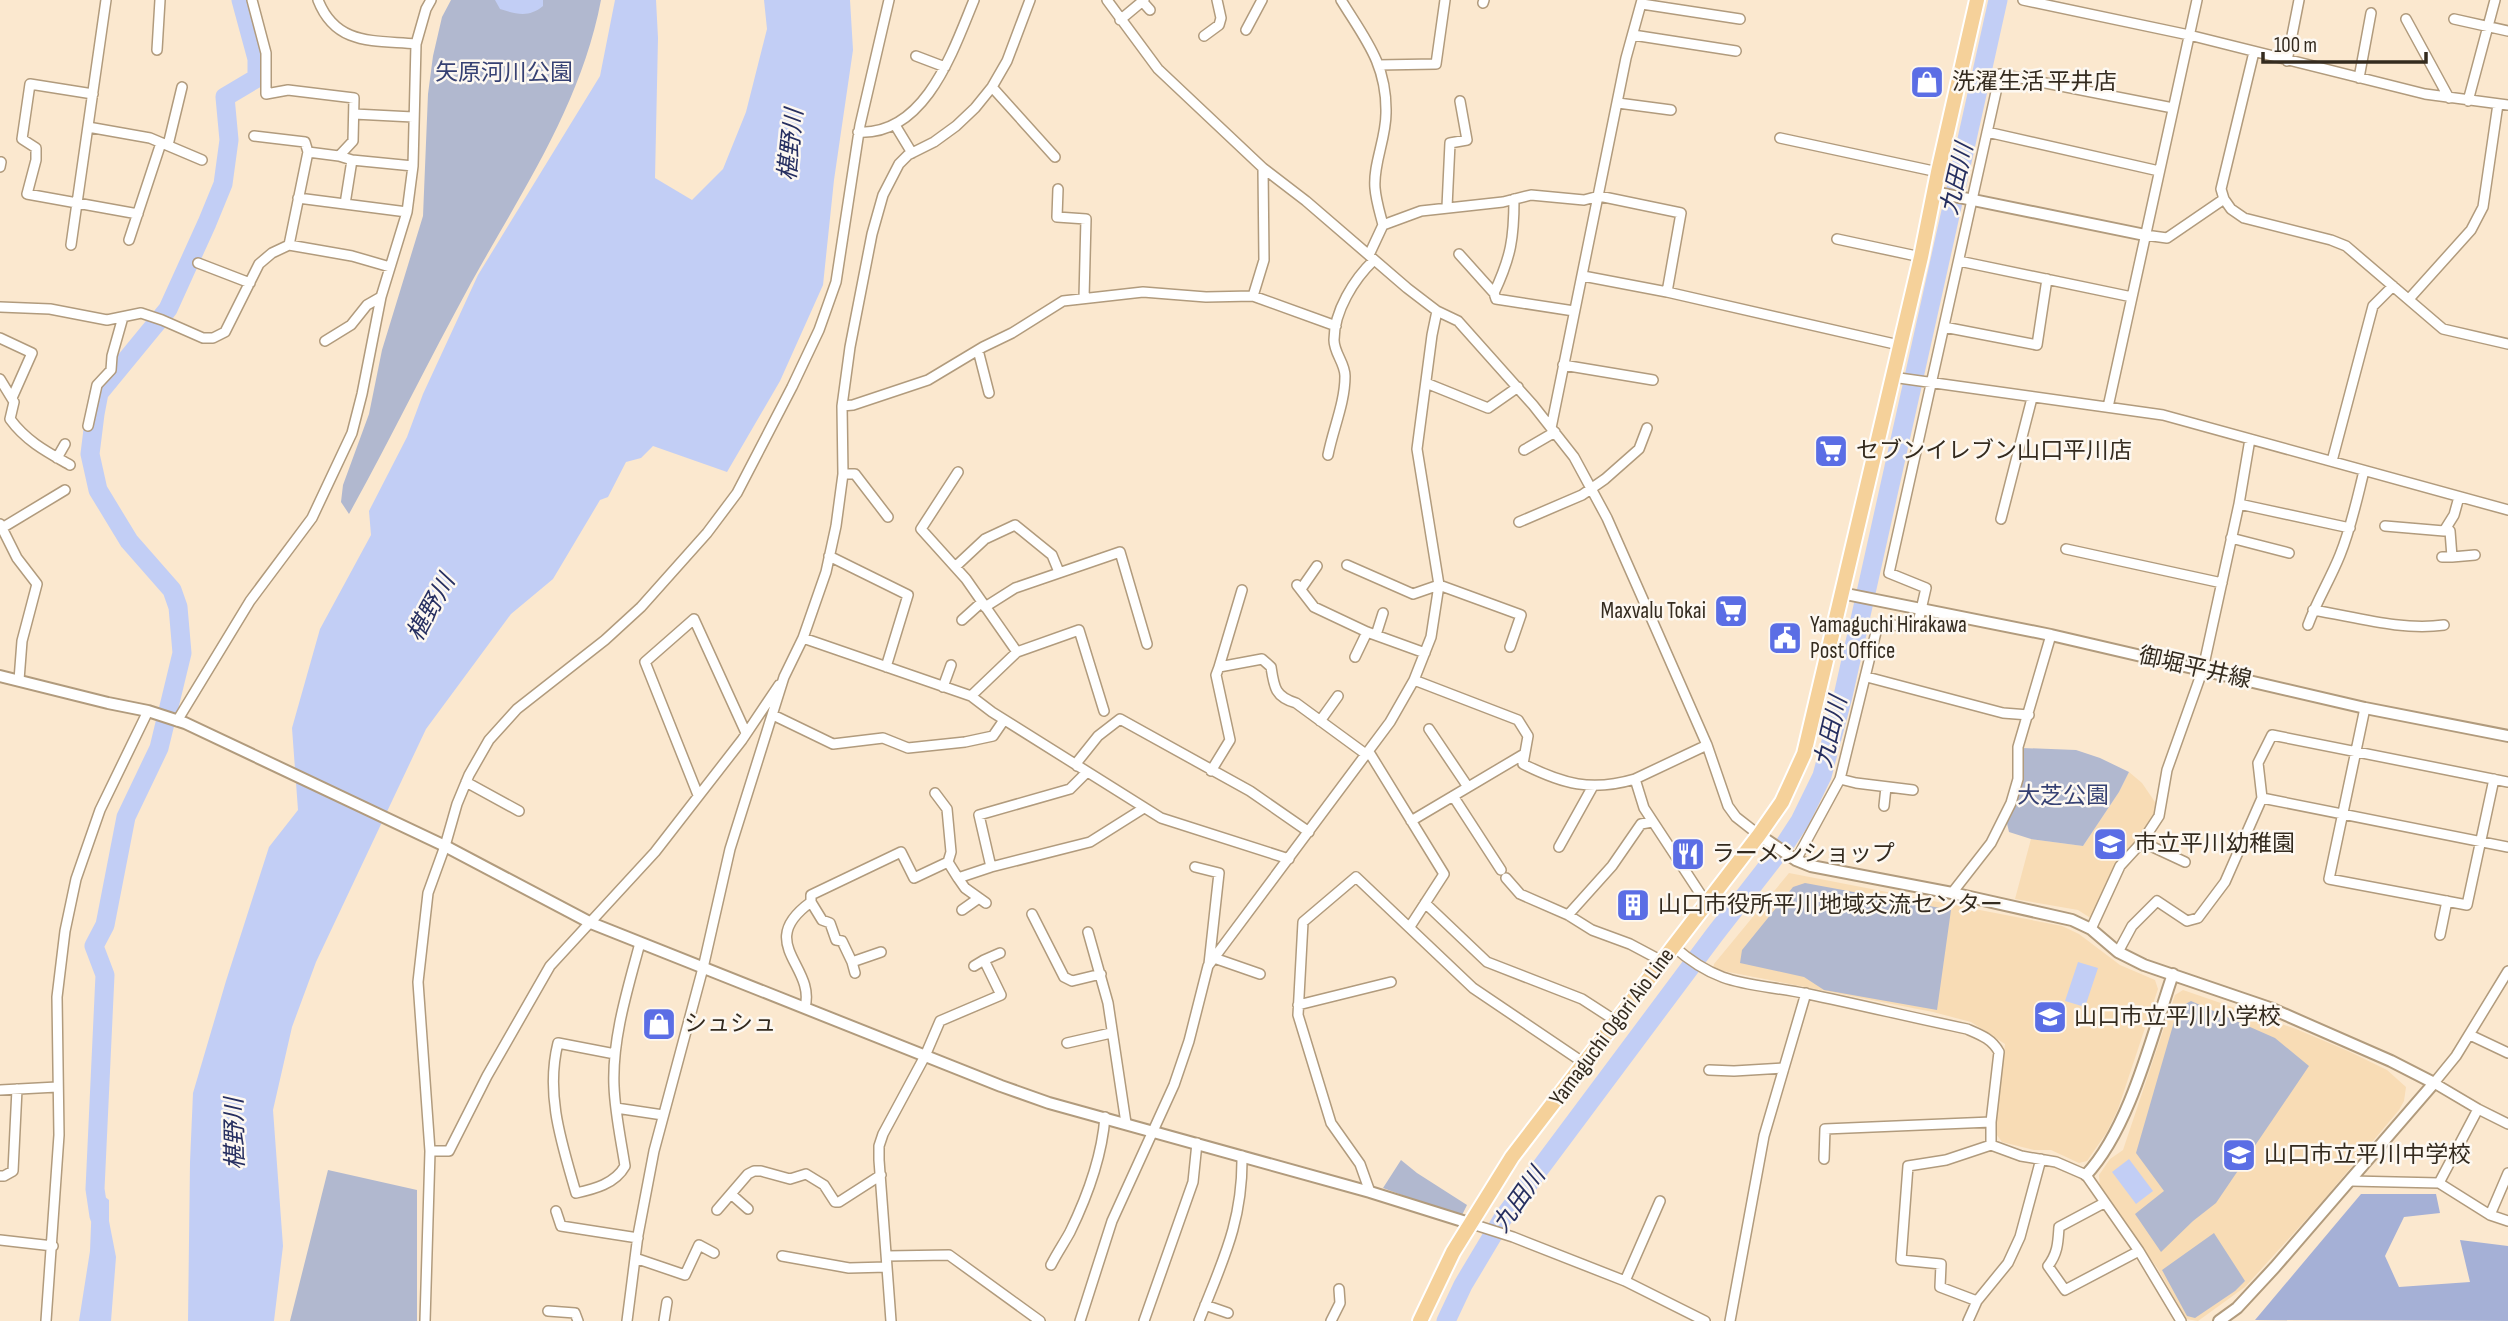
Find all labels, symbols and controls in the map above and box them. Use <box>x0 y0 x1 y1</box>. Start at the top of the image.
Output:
scale bar <box>2263 21 2426 65</box>
text: 100 m <box>2274 33 2317 58</box>
park label: 矢原河川公園 <box>435 59 573 87</box>
shop icon: 洗濯生活 平井店 <box>1908 63 1946 101</box>
place label: 洗濯生活 平井店 <box>1952 68 2117 96</box>
water label: 椹野川 <box>773 105 809 182</box>
water label: 九田川 <box>1935 138 1980 217</box>
supermarket icon: セブンイレブン山口平川店 <box>1812 432 1850 470</box>
place label: セブンイレブン山口平川店 <box>1856 437 2132 465</box>
water label: 椹野川 <box>401 567 463 647</box>
supermarket icon: Maxvalu Tokai <box>1712 592 1750 630</box>
place label: Maxvalu Tokai <box>1601 597 1706 625</box>
place label: Yamaguchi Hirakawa Post Office <box>1810 611 1967 665</box>
public building icon: Yamaguchi Hirakawa Post Office <box>1766 619 1804 657</box>
street label: 御堀平井線 <box>2136 641 2254 695</box>
water label: 九田川 <box>1809 691 1854 770</box>
park label: 大芝公園 <box>2017 782 2109 810</box>
school or university icon: 市立平川幼稚園 <box>2091 825 2129 863</box>
place label: 市立平川幼稚園 <box>2134 830 2295 858</box>
restaurant icon: ラーメンショップ <box>1669 835 1707 873</box>
place label: ラーメンショップ <box>1712 840 1895 868</box>
building icon: 山口市役所平川地域交流センター <box>1614 886 1652 924</box>
place label: 山口市役所平川地域交流センター <box>1658 891 2003 919</box>
street label: Yamaguchi Ogori Aio Line <box>1543 942 1681 1112</box>
school or university icon: 山口市立平川小学校 <box>2031 998 2069 1036</box>
place label: 山口市立平川小学校 <box>2074 1003 2281 1031</box>
shop icon: シュシュ <box>640 1005 678 1043</box>
place label: シュシュ <box>684 1010 776 1038</box>
water label: 椹野川 <box>220 1095 250 1170</box>
school or university icon: 山口市立平川中学校 <box>2220 1136 2258 1174</box>
place label: 山口市立平川中学校 <box>2264 1141 2471 1169</box>
water label: 九田川 <box>1486 1160 1553 1238</box>

